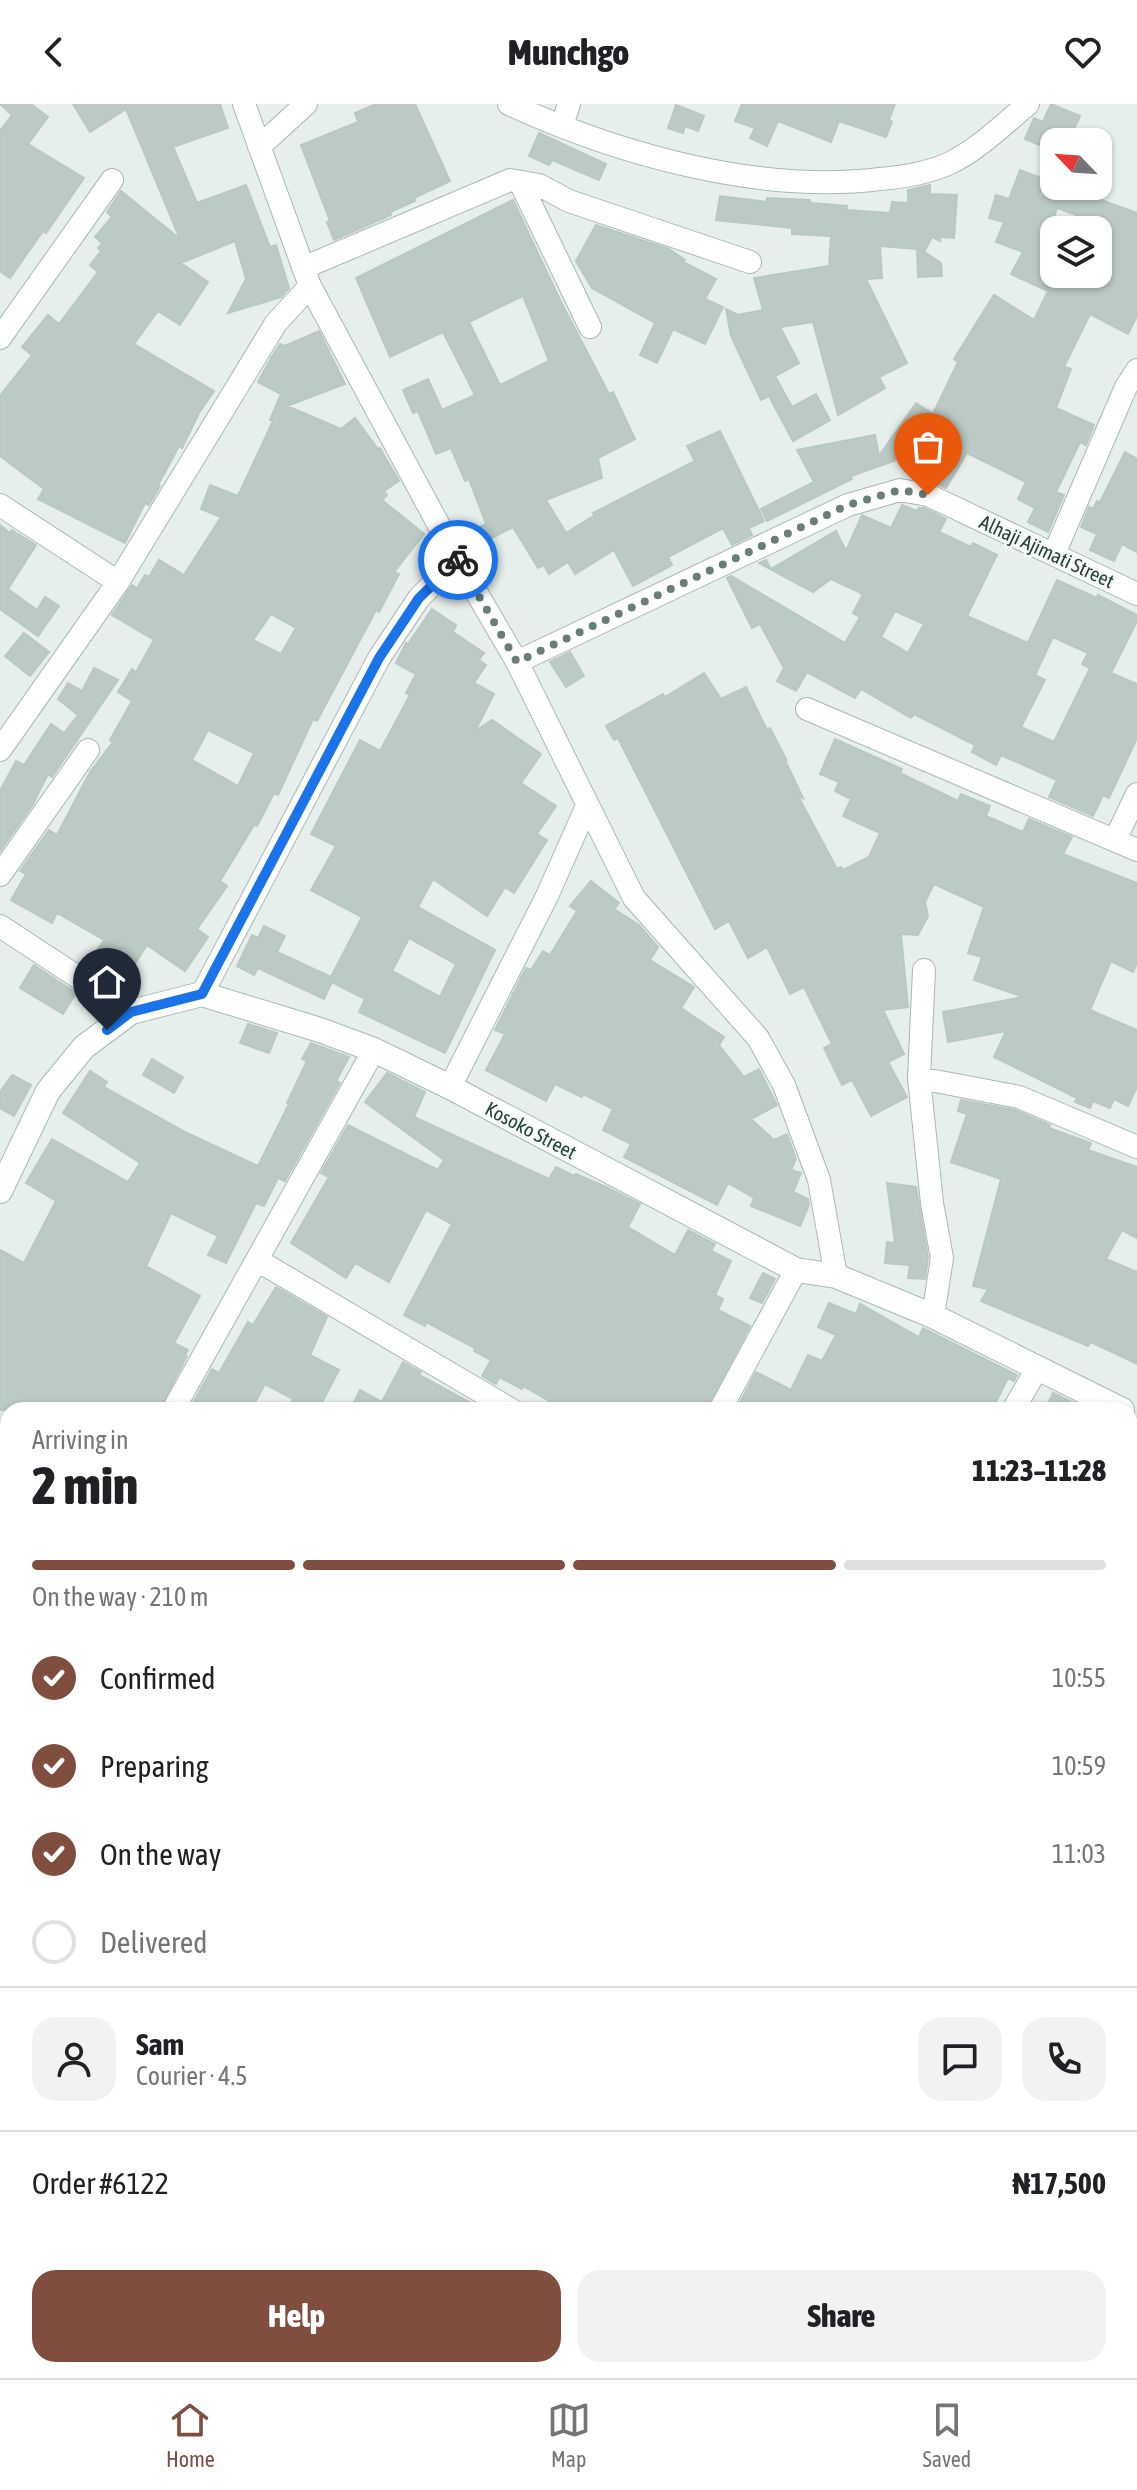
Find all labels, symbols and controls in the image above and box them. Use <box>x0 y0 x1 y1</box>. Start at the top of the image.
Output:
icon: back <box>32 30 76 74</box>
icon: heart <box>1061 30 1105 74</box>
text: Munchgo <box>508 31 629 73</box>
north arrow <box>1040 128 1112 200</box>
map controls <box>1040 128 1112 288</box>
button: layers <box>1040 216 1112 288</box>
pin <box>894 413 962 495</box>
icon: bag <box>906 425 950 469</box>
street label: Alhaji Ajimati Street <box>976 510 1118 592</box>
courier <box>418 520 498 600</box>
icon: bike <box>436 538 480 582</box>
pin <box>73 948 141 1030</box>
icon: home <box>85 960 129 1004</box>
street label: Kosoko Street <box>482 1096 581 1164</box>
text: Arriving in <box>32 1425 129 1455</box>
text: 11:23–11:28 <box>972 1453 1106 1487</box>
text: 2 min <box>32 1455 138 1515</box>
text: On the way · 210 m <box>32 1582 209 1612</box>
icon: check <box>32 1656 76 1700</box>
text: Confirmed <box>100 1661 215 1695</box>
text: 10:55 <box>1052 1663 1106 1693</box>
icon: check <box>32 1744 76 1788</box>
text: Preparing <box>100 1749 209 1783</box>
text: 10:59 <box>1052 1751 1106 1781</box>
icon: check <box>32 1832 76 1876</box>
text: On the way <box>100 1837 221 1871</box>
text: 11:03 <box>1052 1839 1106 1869</box>
text: Delivered <box>100 1925 208 1959</box>
button: person <box>32 2017 116 2101</box>
button: chat <box>918 2017 1002 2101</box>
button: phone <box>1022 2017 1106 2101</box>
text: Sam <box>136 2027 184 2061</box>
text: Courier · 4.5 <box>136 2061 247 2091</box>
text: Order #6122 <box>32 2166 169 2200</box>
text: ₦17,500 <box>1012 2166 1106 2200</box>
button: Help <box>32 2270 561 2362</box>
button: Share <box>577 2270 1106 2362</box>
tab: Home <box>166 2398 215 2472</box>
tab: Map <box>547 2398 591 2472</box>
tab: Saved <box>922 2398 971 2472</box>

